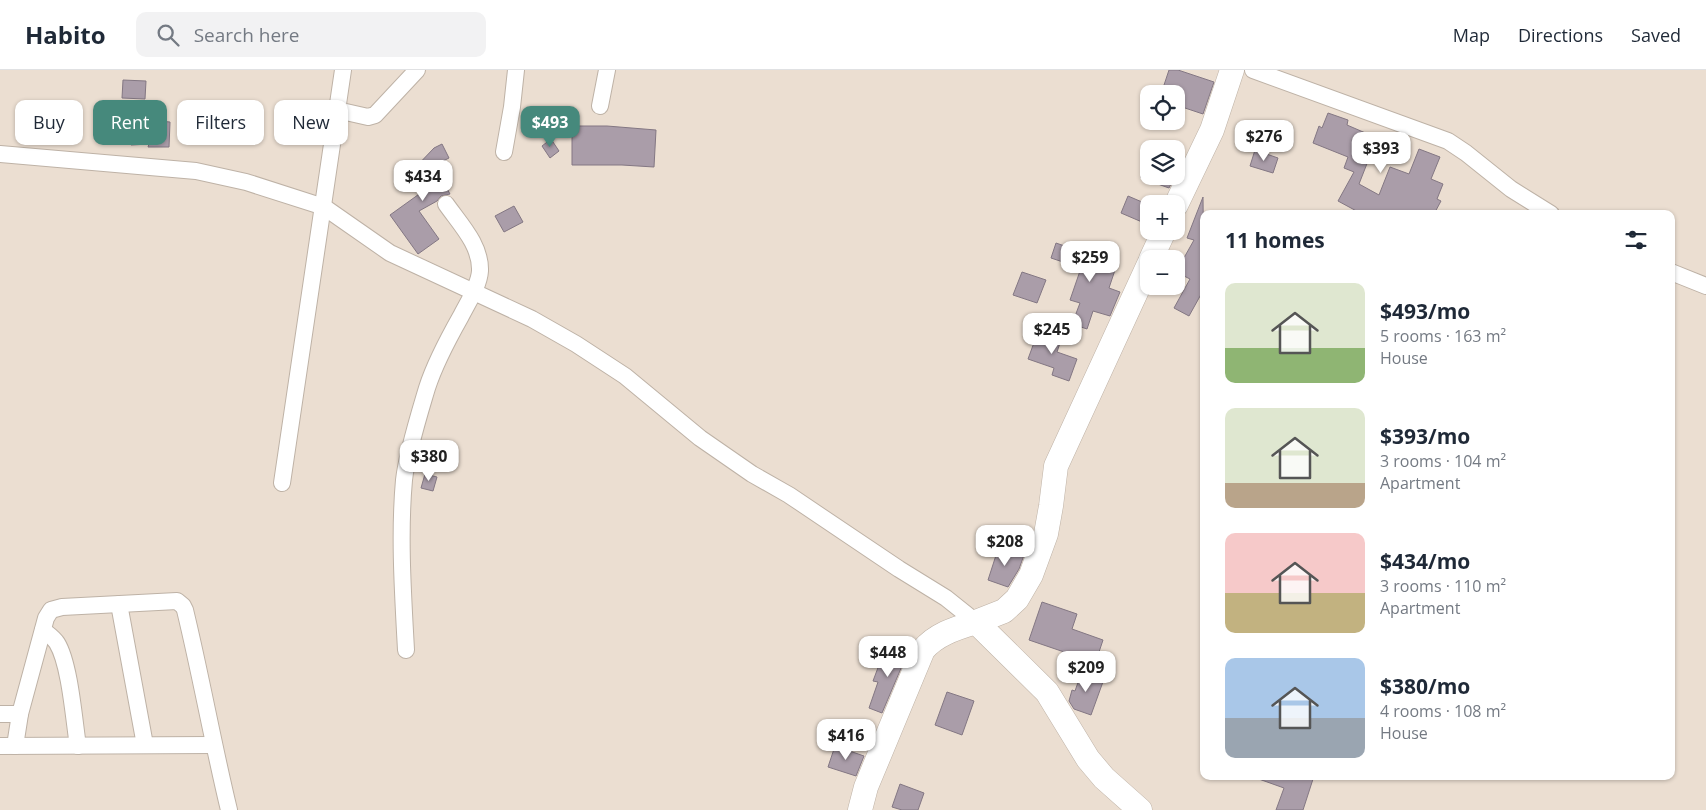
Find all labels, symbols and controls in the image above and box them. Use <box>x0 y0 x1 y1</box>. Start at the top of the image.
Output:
search box <box>136 12 486 57</box>
text: Habito <box>25 18 106 51</box>
icon: search <box>154 21 182 49</box>
text: Search here <box>194 22 300 48</box>
text: Map <box>1453 23 1490 47</box>
text: Directions <box>1518 23 1603 47</box>
text: Saved <box>1631 23 1681 47</box>
map controls <box>1140 85 1185 295</box>
button: locate <box>1140 85 1185 130</box>
chip: Buy <box>15 100 83 145</box>
chip: Rent <box>93 100 167 145</box>
chip: Filters <box>177 100 264 145</box>
chip: New <box>274 100 348 145</box>
pin: $493 <box>520 106 580 148</box>
text: $493 <box>532 111 568 133</box>
pin: $276 <box>1234 119 1294 162</box>
text: $276 <box>1246 125 1282 147</box>
pin: $393 <box>1351 132 1411 174</box>
text: $393 <box>1363 137 1399 159</box>
button: layers <box>1140 140 1185 185</box>
pin: $434 <box>393 160 453 202</box>
text: $434 <box>405 165 441 187</box>
button: + <box>1140 195 1185 240</box>
text: 11 homes <box>1225 226 1325 254</box>
icon: filters <box>1622 226 1650 254</box>
pin: $259 <box>1060 240 1120 283</box>
text: $259 <box>1072 246 1108 268</box>
button: − <box>1140 250 1185 295</box>
text: $493/mo <box>1380 297 1470 325</box>
icon: home <box>1265 303 1325 363</box>
pin: $245 <box>1022 312 1082 355</box>
text: $245 <box>1034 318 1070 340</box>
text: 5 rooms · 163 m² <box>1380 325 1506 347</box>
text: House <box>1380 347 1428 369</box>
text: $393/mo <box>1380 422 1470 450</box>
icon: home <box>1265 428 1325 488</box>
pin: $380 <box>399 440 459 482</box>
text: $380 <box>411 445 447 467</box>
text: 3 rooms · 104 m² <box>1380 450 1506 472</box>
text: Apartment <box>1380 472 1460 494</box>
pin: $208 <box>975 524 1035 567</box>
text: $208 <box>987 530 1023 552</box>
text: $434/mo <box>1380 547 1470 575</box>
icon: home <box>1265 553 1325 613</box>
text: 3 rooms · 110 m² <box>1380 575 1506 597</box>
text: Apartment <box>1380 597 1460 619</box>
pin: $448 <box>858 636 918 678</box>
text: $448 <box>870 641 906 663</box>
pin: $209 <box>1056 650 1116 693</box>
text: $209 <box>1068 656 1104 678</box>
text: $380/mo <box>1380 672 1470 700</box>
icon: home <box>1265 678 1325 738</box>
text: 4 rooms · 108 m² <box>1380 700 1506 722</box>
pin: $416 <box>816 718 876 761</box>
text: House <box>1380 722 1428 744</box>
text: $416 <box>828 724 864 746</box>

